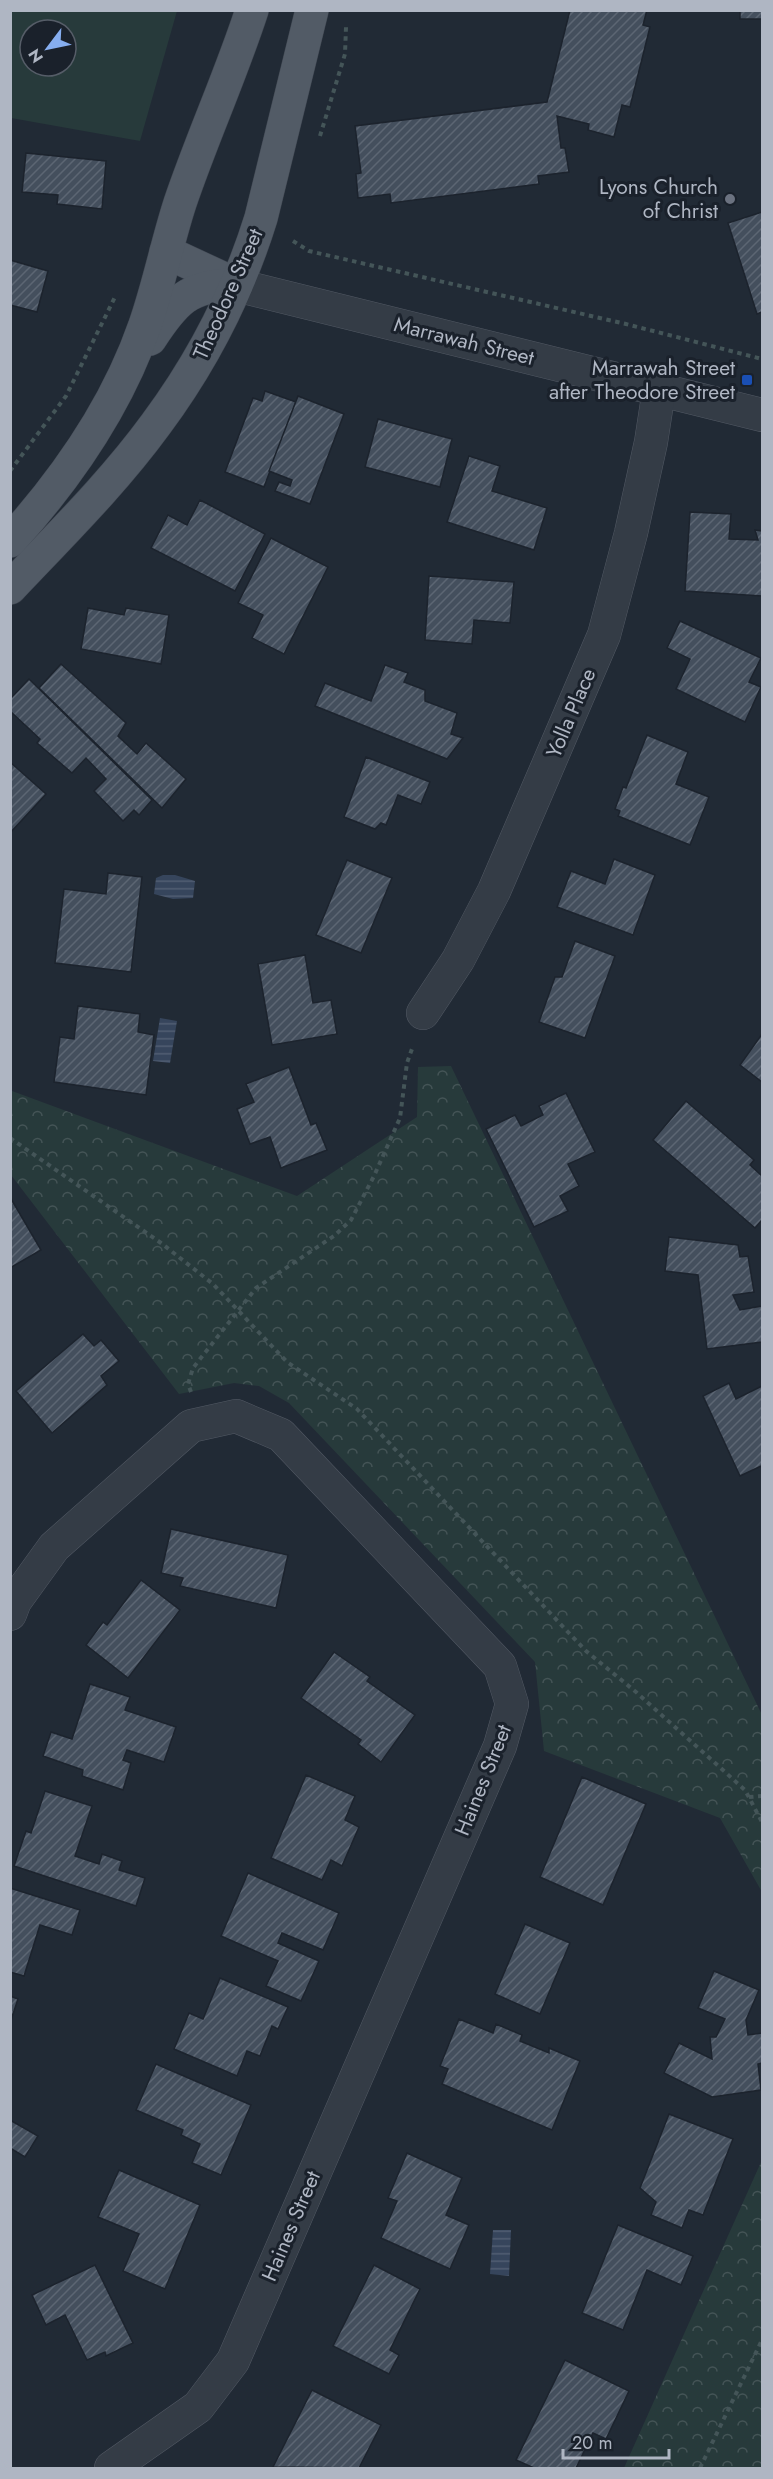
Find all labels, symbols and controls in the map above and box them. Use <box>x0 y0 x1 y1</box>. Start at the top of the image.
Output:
north arrow <box>18 18 78 78</box>
text: N <box>23 44 49 67</box>
place label: Lyons Church of Christ <box>599 172 718 226</box>
marker: Lyons Church of Christ <box>723 192 737 206</box>
street label: Theodore Street <box>186 224 270 364</box>
street label: Marrawah Street <box>391 309 537 373</box>
place label: Marrawah Street after Theodore Street <box>549 353 735 407</box>
marker: Marrawah Street after Theodore Street <box>740 373 754 387</box>
street label: Yolla Place <box>539 663 603 762</box>
street label: Haines Street <box>447 1720 519 1840</box>
street label: Haines Street <box>254 2166 328 2286</box>
scale bar <box>563 2422 670 2460</box>
text: 20 m <box>572 2430 612 2456</box>

